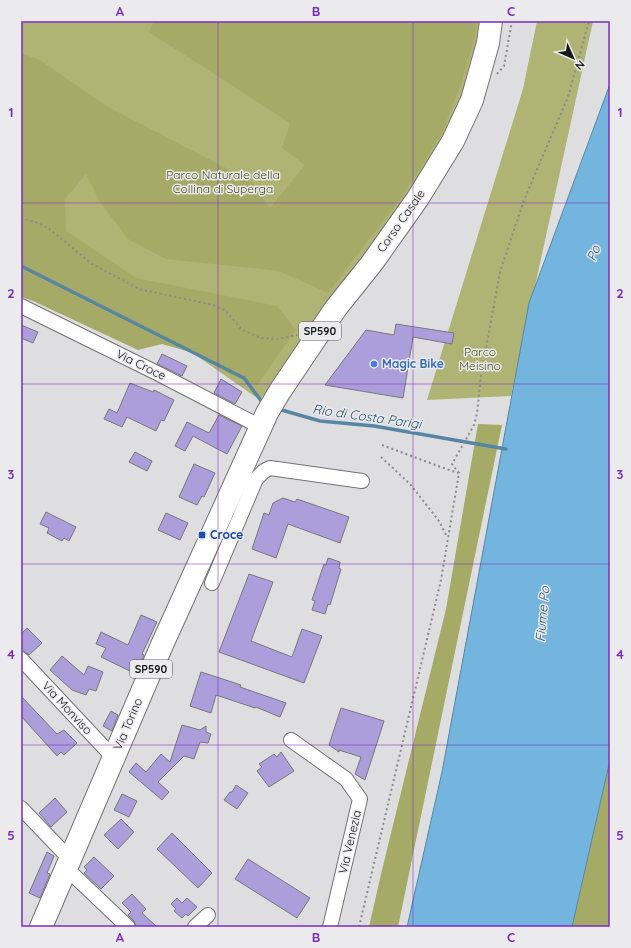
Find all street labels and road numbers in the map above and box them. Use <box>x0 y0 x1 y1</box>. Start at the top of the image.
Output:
street label: Corso Casale <box>373 186 428 255</box>
road number: SP590 <box>299 322 341 340</box>
street label: Via Croce <box>114 346 169 383</box>
road number: SP590 <box>130 660 172 678</box>
street label: Via Monviso <box>39 678 96 737</box>
street label: Via Torino <box>110 695 145 752</box>
street label: Via Venezia <box>335 809 364 875</box>

